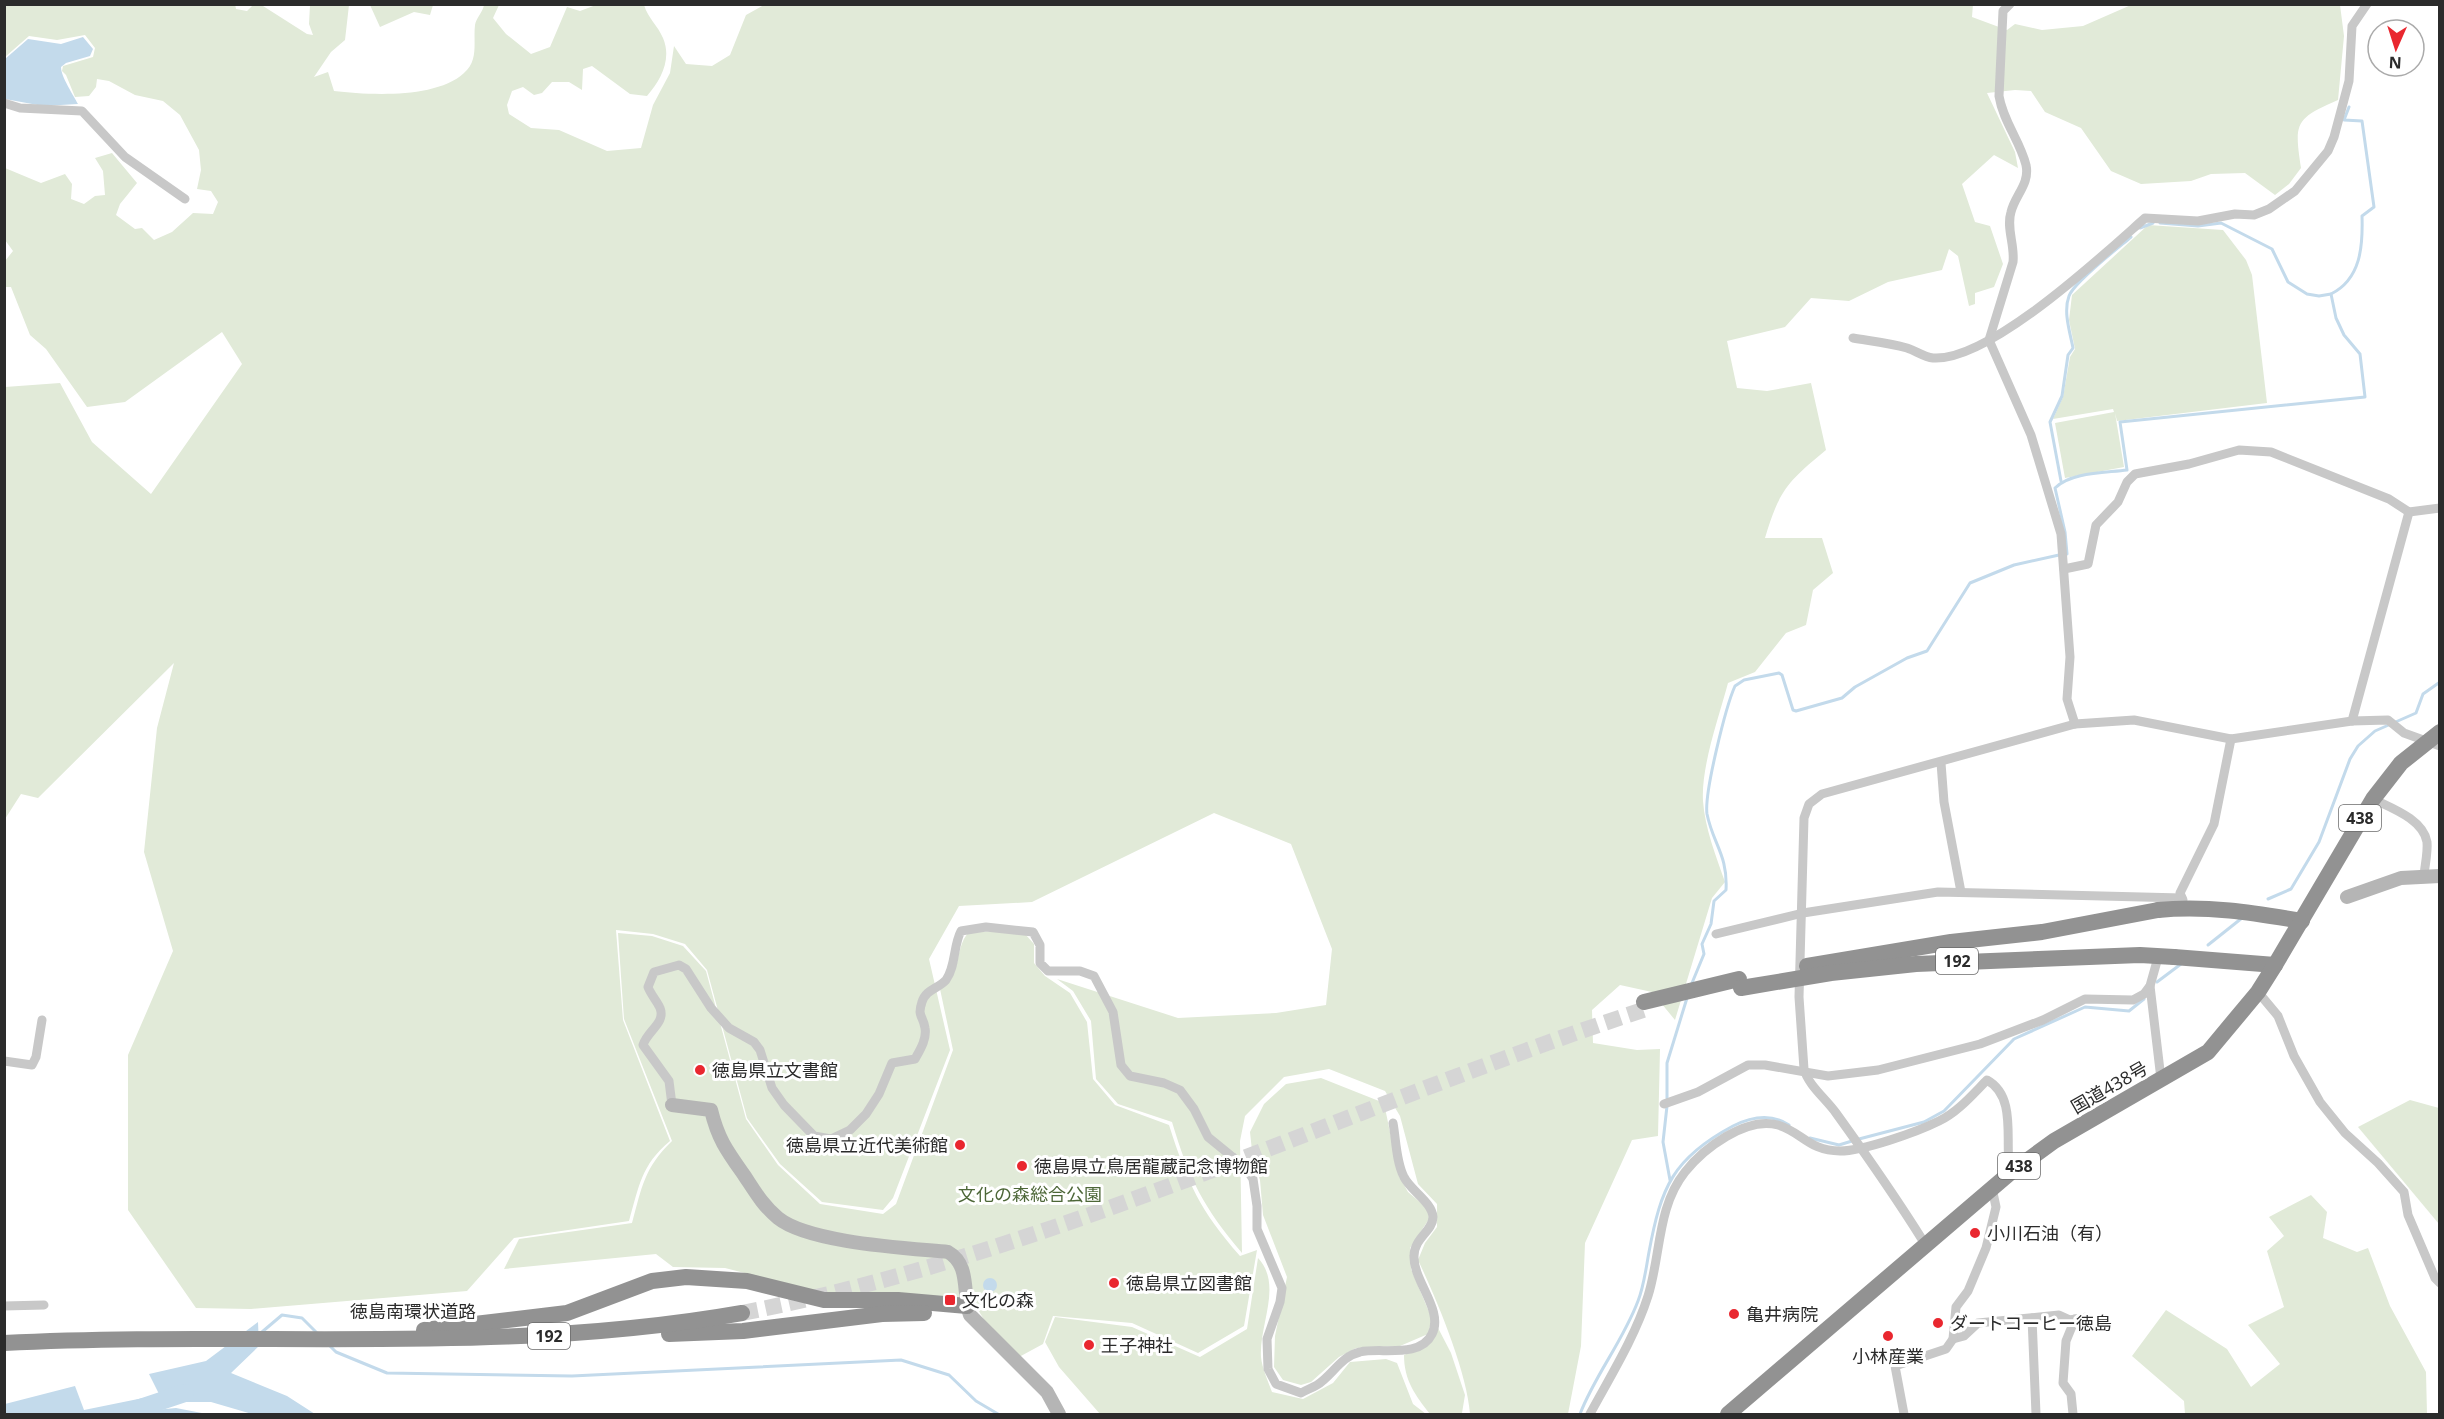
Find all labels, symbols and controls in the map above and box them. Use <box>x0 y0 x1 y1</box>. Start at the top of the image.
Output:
north arrow <box>2366 18 2426 78</box>
text: N <box>2388 52 2402 74</box>
road number: 438 <box>2339 805 2381 831</box>
road number: 192 <box>1936 948 1978 974</box>
street label: 国道438号 <box>2066 1055 2152 1119</box>
place label: 徳島県立文書館 <box>712 1058 838 1082</box>
marker: 徳島県立文書館 <box>693 1063 707 1077</box>
place label: 徳島県立近代美術館 <box>786 1133 948 1157</box>
marker: 徳島県立近代美術館 <box>953 1138 967 1152</box>
road number: 438 <box>1998 1153 2040 1179</box>
place label: 徳島県立鳥居龍蔵記念博物館 <box>1034 1154 1268 1178</box>
marker: 徳島県立鳥居龍蔵記念博物館 <box>1015 1159 1029 1173</box>
park label: 文化の森総合公園 <box>958 1182 1102 1206</box>
place label: 小川石油（有） <box>1987 1221 2113 1245</box>
marker: 小川石油（有） <box>1968 1226 1982 1240</box>
place label: 徳島県立図書館 <box>1126 1271 1252 1295</box>
marker: 徳島県立図書館 <box>1107 1276 1121 1290</box>
place label: 文化の森 <box>962 1288 1034 1312</box>
marker: 文化の森 <box>943 1293 957 1307</box>
street label: 徳島南環状道路 <box>350 1299 476 1323</box>
place label: 亀井病院 <box>1746 1302 1818 1326</box>
marker: 亀井病院 <box>1727 1307 1741 1321</box>
place label: ダートコーヒー徳島 <box>1950 1311 2112 1335</box>
marker: ダートコーヒー徳島 <box>1931 1316 1945 1330</box>
road number: 192 <box>528 1323 570 1349</box>
marker: 小林産業 <box>1881 1329 1895 1343</box>
place label: 王子神社 <box>1101 1333 1173 1357</box>
marker: 王子神社 <box>1082 1338 1096 1352</box>
place label: 小林産業 <box>1852 1344 1924 1368</box>

